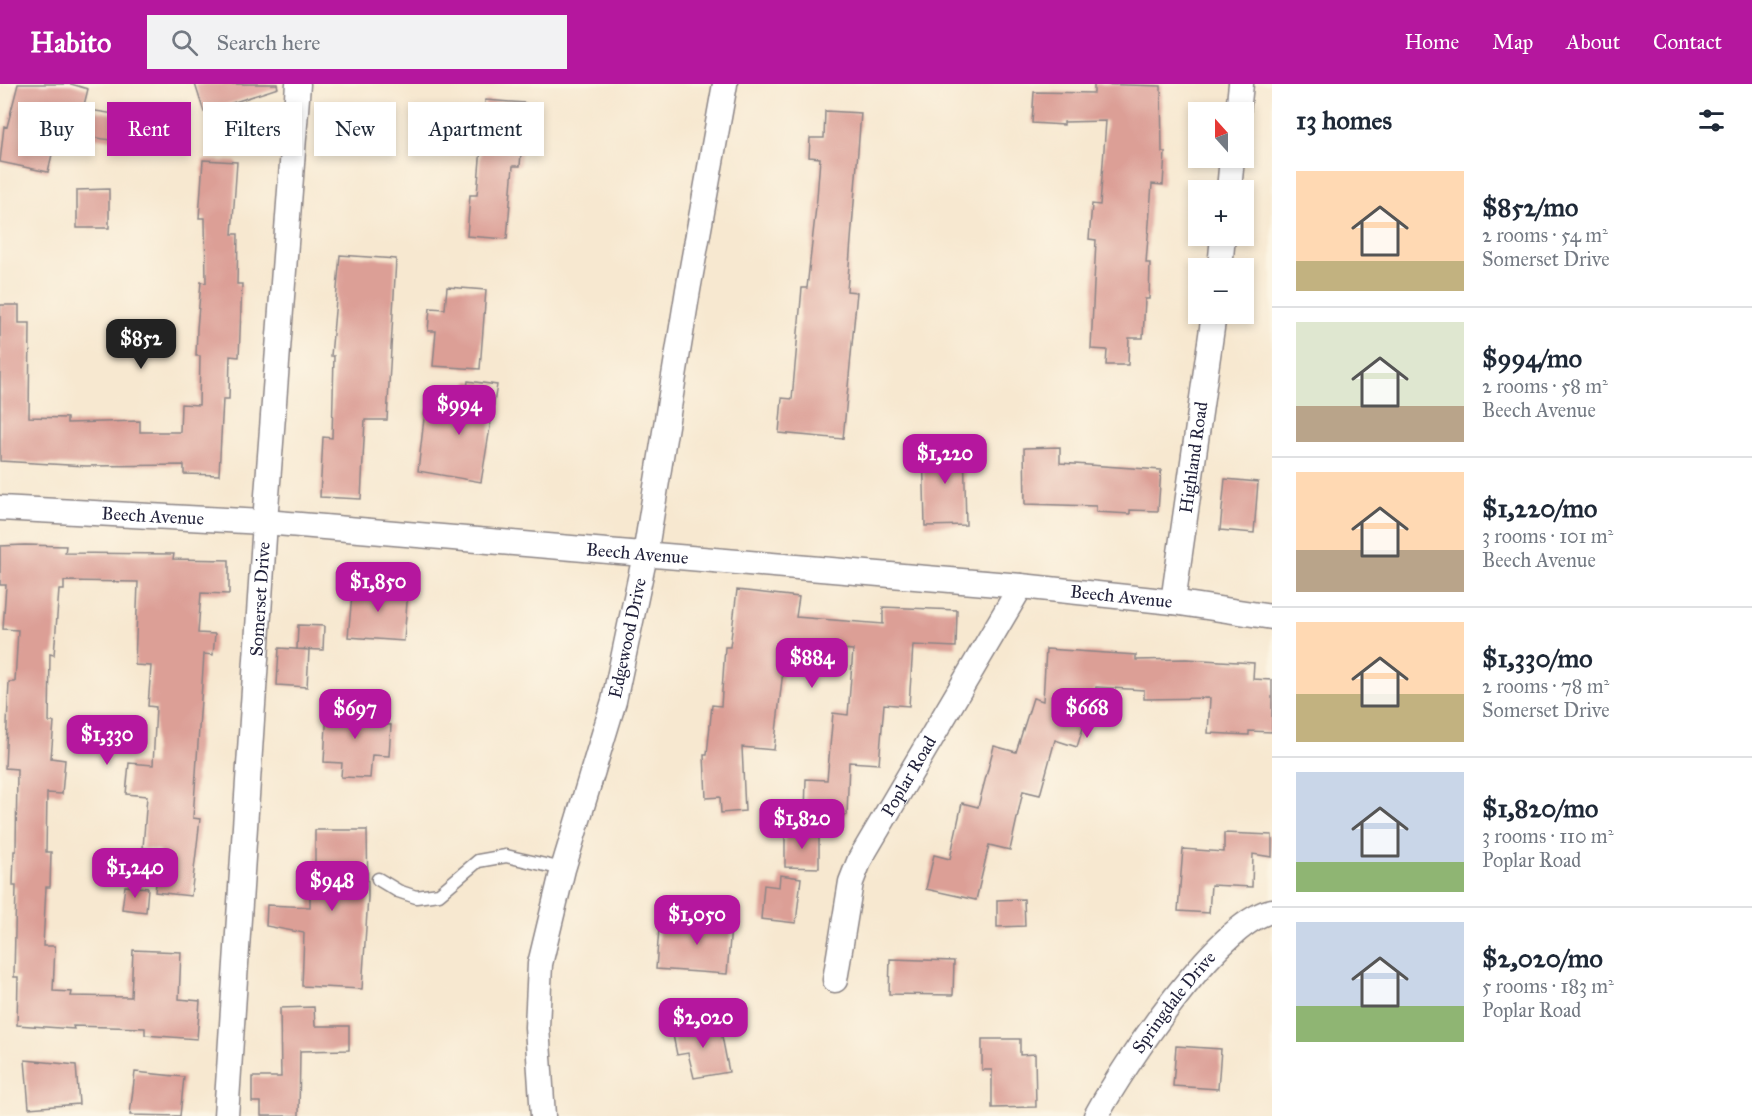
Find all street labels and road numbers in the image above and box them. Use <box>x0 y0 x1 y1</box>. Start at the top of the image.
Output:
street label: Highland Road <box>1175 400 1212 515</box>
street label: Beech Avenue <box>101 502 205 530</box>
street label: Beech Avenue <box>585 538 689 569</box>
street label: Somerset Drive <box>245 541 275 657</box>
street label: Edgewood Drive <box>604 576 651 700</box>
street label: Beech Avenue <box>1069 580 1173 613</box>
street label: Poplar Road <box>877 732 941 820</box>
street label: Springdale Drive <box>1127 946 1220 1058</box>

